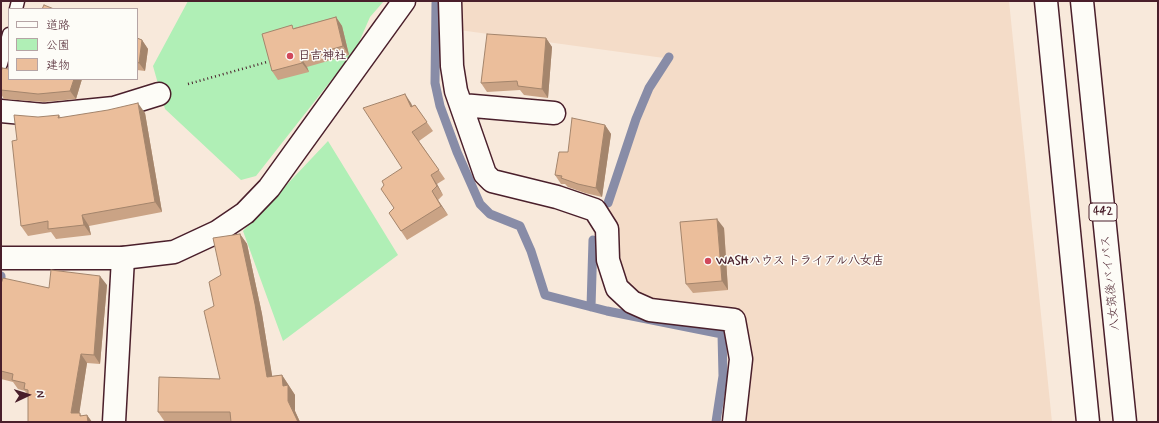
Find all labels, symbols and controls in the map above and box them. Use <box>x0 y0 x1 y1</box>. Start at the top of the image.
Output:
legend <box>8 8 138 80</box>
text: 道路 <box>46 18 70 34</box>
text: 公園 <box>46 38 70 54</box>
place label: 日吉神社 <box>298 49 346 63</box>
marker: 日吉神社 <box>285 51 295 61</box>
text: 建物 <box>46 58 70 74</box>
road number: 442 <box>1089 203 1117 221</box>
street label: 八女筑後バイパス <box>1099 235 1123 331</box>
place label: WASHハウス トライアル八女店 <box>716 254 884 268</box>
marker: WASHハウス トライアル八女店 <box>703 256 713 266</box>
north arrow <box>8 375 48 415</box>
text: N <box>33 390 47 398</box>

